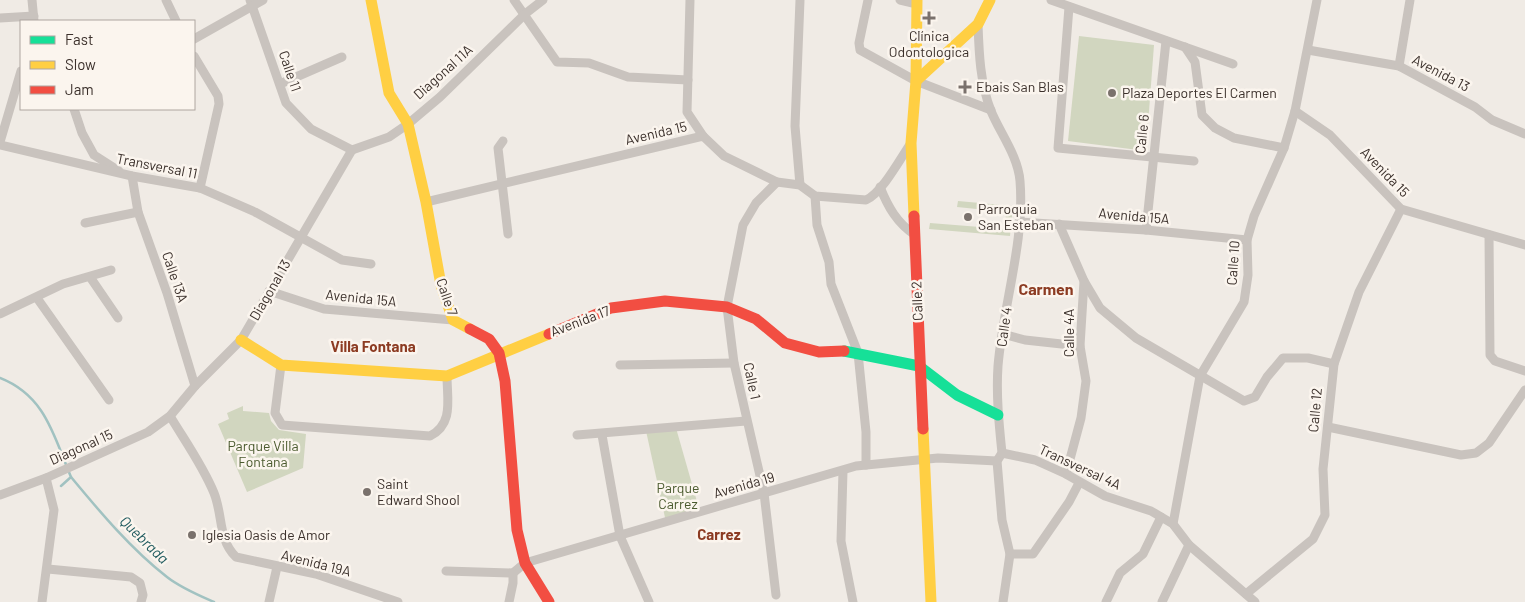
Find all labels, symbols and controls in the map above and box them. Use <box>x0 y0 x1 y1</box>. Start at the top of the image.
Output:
marker: Clínica Odontologica <box>922 11 936 25</box>
legend <box>20 20 195 110</box>
place label: Clínica Odontologica <box>889 27 969 60</box>
text: Fast <box>65 30 93 48</box>
street label: Diagonal 11A <box>410 40 476 103</box>
street label: Calle 11 <box>276 48 305 94</box>
street label: Avenida 13 <box>1410 50 1473 95</box>
text: Slow <box>65 55 96 73</box>
place label: Ebais San Blas <box>976 78 1064 95</box>
text: Jam <box>65 80 94 98</box>
marker: Ebais San Blas <box>958 80 972 94</box>
place label: Plaza Deportes El Carmen <box>1122 84 1277 101</box>
marker: Plaza Deportes El Carmen <box>1106 87 1118 99</box>
street label: Calle 6 <box>1131 113 1152 154</box>
street label: Avenida 15 <box>623 117 688 148</box>
street label: Avenida 15 <box>1357 143 1413 200</box>
street label: Transversal 11 <box>115 149 199 182</box>
place label: Parroquia San Esteban <box>978 200 1054 233</box>
street label: Avenida 15A <box>1098 204 1171 227</box>
marker: Parroquia San Esteban <box>962 211 974 223</box>
street label: Calle 10 <box>1222 240 1243 286</box>
street label: Calle 13A <box>159 249 192 305</box>
street label: Diagonal 13 <box>245 256 294 323</box>
street label: Calle 7 <box>433 276 462 318</box>
district label: Carmen <box>1018 279 1074 298</box>
street label: Calle 2 <box>907 281 926 321</box>
street label: Avenida 15A <box>325 285 398 310</box>
street label: Avenida 17 <box>548 301 612 340</box>
street label: Calle 4 <box>992 306 1015 348</box>
street label: Calle 4A <box>1060 308 1077 357</box>
district label: Villa Fontana <box>330 337 416 355</box>
street label: Calle 1 <box>740 361 765 401</box>
street label: Calle 12 <box>1304 387 1325 433</box>
street label: Diagonal 15 <box>47 425 115 468</box>
park label: Parque Villa Fontana <box>227 437 299 470</box>
street label: Transversal 4A <box>1037 440 1124 493</box>
street label: Avenida 19 <box>711 468 776 501</box>
place label: Saint Edward Shool <box>377 475 460 508</box>
park label: Parque Carrez <box>656 479 700 512</box>
marker: Saint Edward Shool <box>361 486 373 498</box>
water label: Quebrada <box>117 512 173 567</box>
district label: Carrez <box>697 525 741 543</box>
place label: Iglesia Oasis de Amor <box>202 526 330 543</box>
marker: Iglesia Oasis de Amor <box>186 529 198 541</box>
street label: Avenida 19A <box>279 546 353 580</box>

